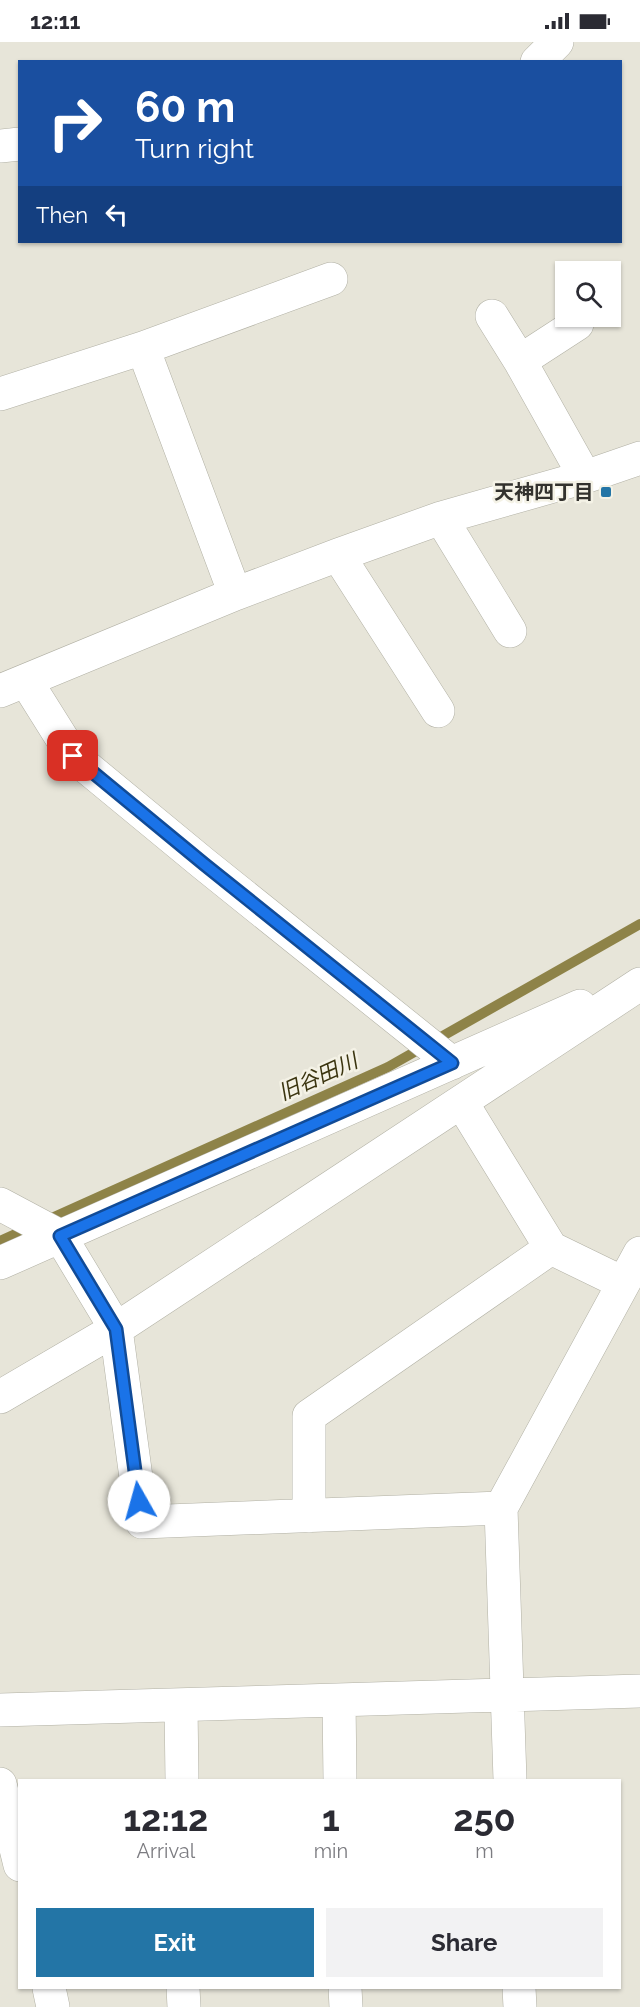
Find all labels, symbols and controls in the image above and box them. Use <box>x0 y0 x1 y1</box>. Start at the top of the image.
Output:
text: 12:11 <box>30 8 80 34</box>
text: 60 m <box>135 83 235 132</box>
icon: right <box>36 84 114 162</box>
text: Turn right <box>135 133 254 164</box>
icon: left <box>100 198 133 231</box>
text: Then <box>36 202 88 228</box>
map controls <box>555 261 621 327</box>
button: search <box>555 261 621 327</box>
place label: 天神四丁目 <box>494 480 594 504</box>
marker: 天神四丁目 <box>599 485 613 499</box>
pin <box>47 730 98 781</box>
icon: arrive <box>56 739 89 772</box>
water label: 旧谷田川 <box>274 1047 363 1105</box>
position arrow <box>107 1469 171 1533</box>
text: 12:12 <box>123 1797 208 1839</box>
text: 1 <box>322 1797 340 1839</box>
text: 250 <box>453 1797 516 1839</box>
text: Arrival <box>136 1839 195 1863</box>
text: min <box>314 1839 348 1863</box>
text: m <box>475 1839 494 1863</box>
button: Exit <box>36 1908 314 1977</box>
button: Share <box>326 1908 603 1977</box>

